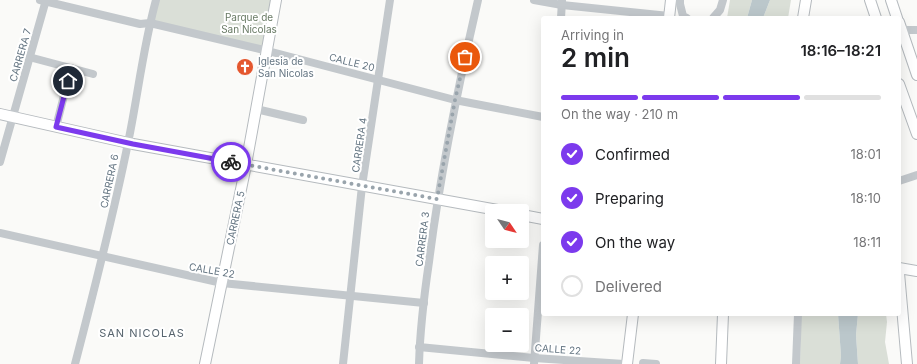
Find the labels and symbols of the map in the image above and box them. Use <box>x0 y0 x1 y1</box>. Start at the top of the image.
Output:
park label: Parque de San Nicolas <box>221 11 277 35</box>
street label: CARRERA 7 <box>7 27 33 83</box>
pin <box>448 40 482 74</box>
street label: CALLE 20 <box>328 51 376 73</box>
place label: Iglesia de San Nicolas <box>258 55 314 79</box>
church icon: Iglesia de San Nicolas <box>235 57 255 77</box>
pin <box>51 64 85 98</box>
street label: CARRERA 4 <box>349 117 369 173</box>
courier <box>211 142 251 182</box>
street label: CARRERA 6 <box>97 153 121 209</box>
street label: CARRERA 5 <box>223 190 247 246</box>
north arrow <box>485 204 529 248</box>
street label: CARRERA 3 <box>413 211 431 267</box>
street label: CALLE 22 <box>188 260 236 280</box>
district label: SAN NICOLAS <box>99 326 185 340</box>
street label: CALLE 22 <box>534 341 582 357</box>

